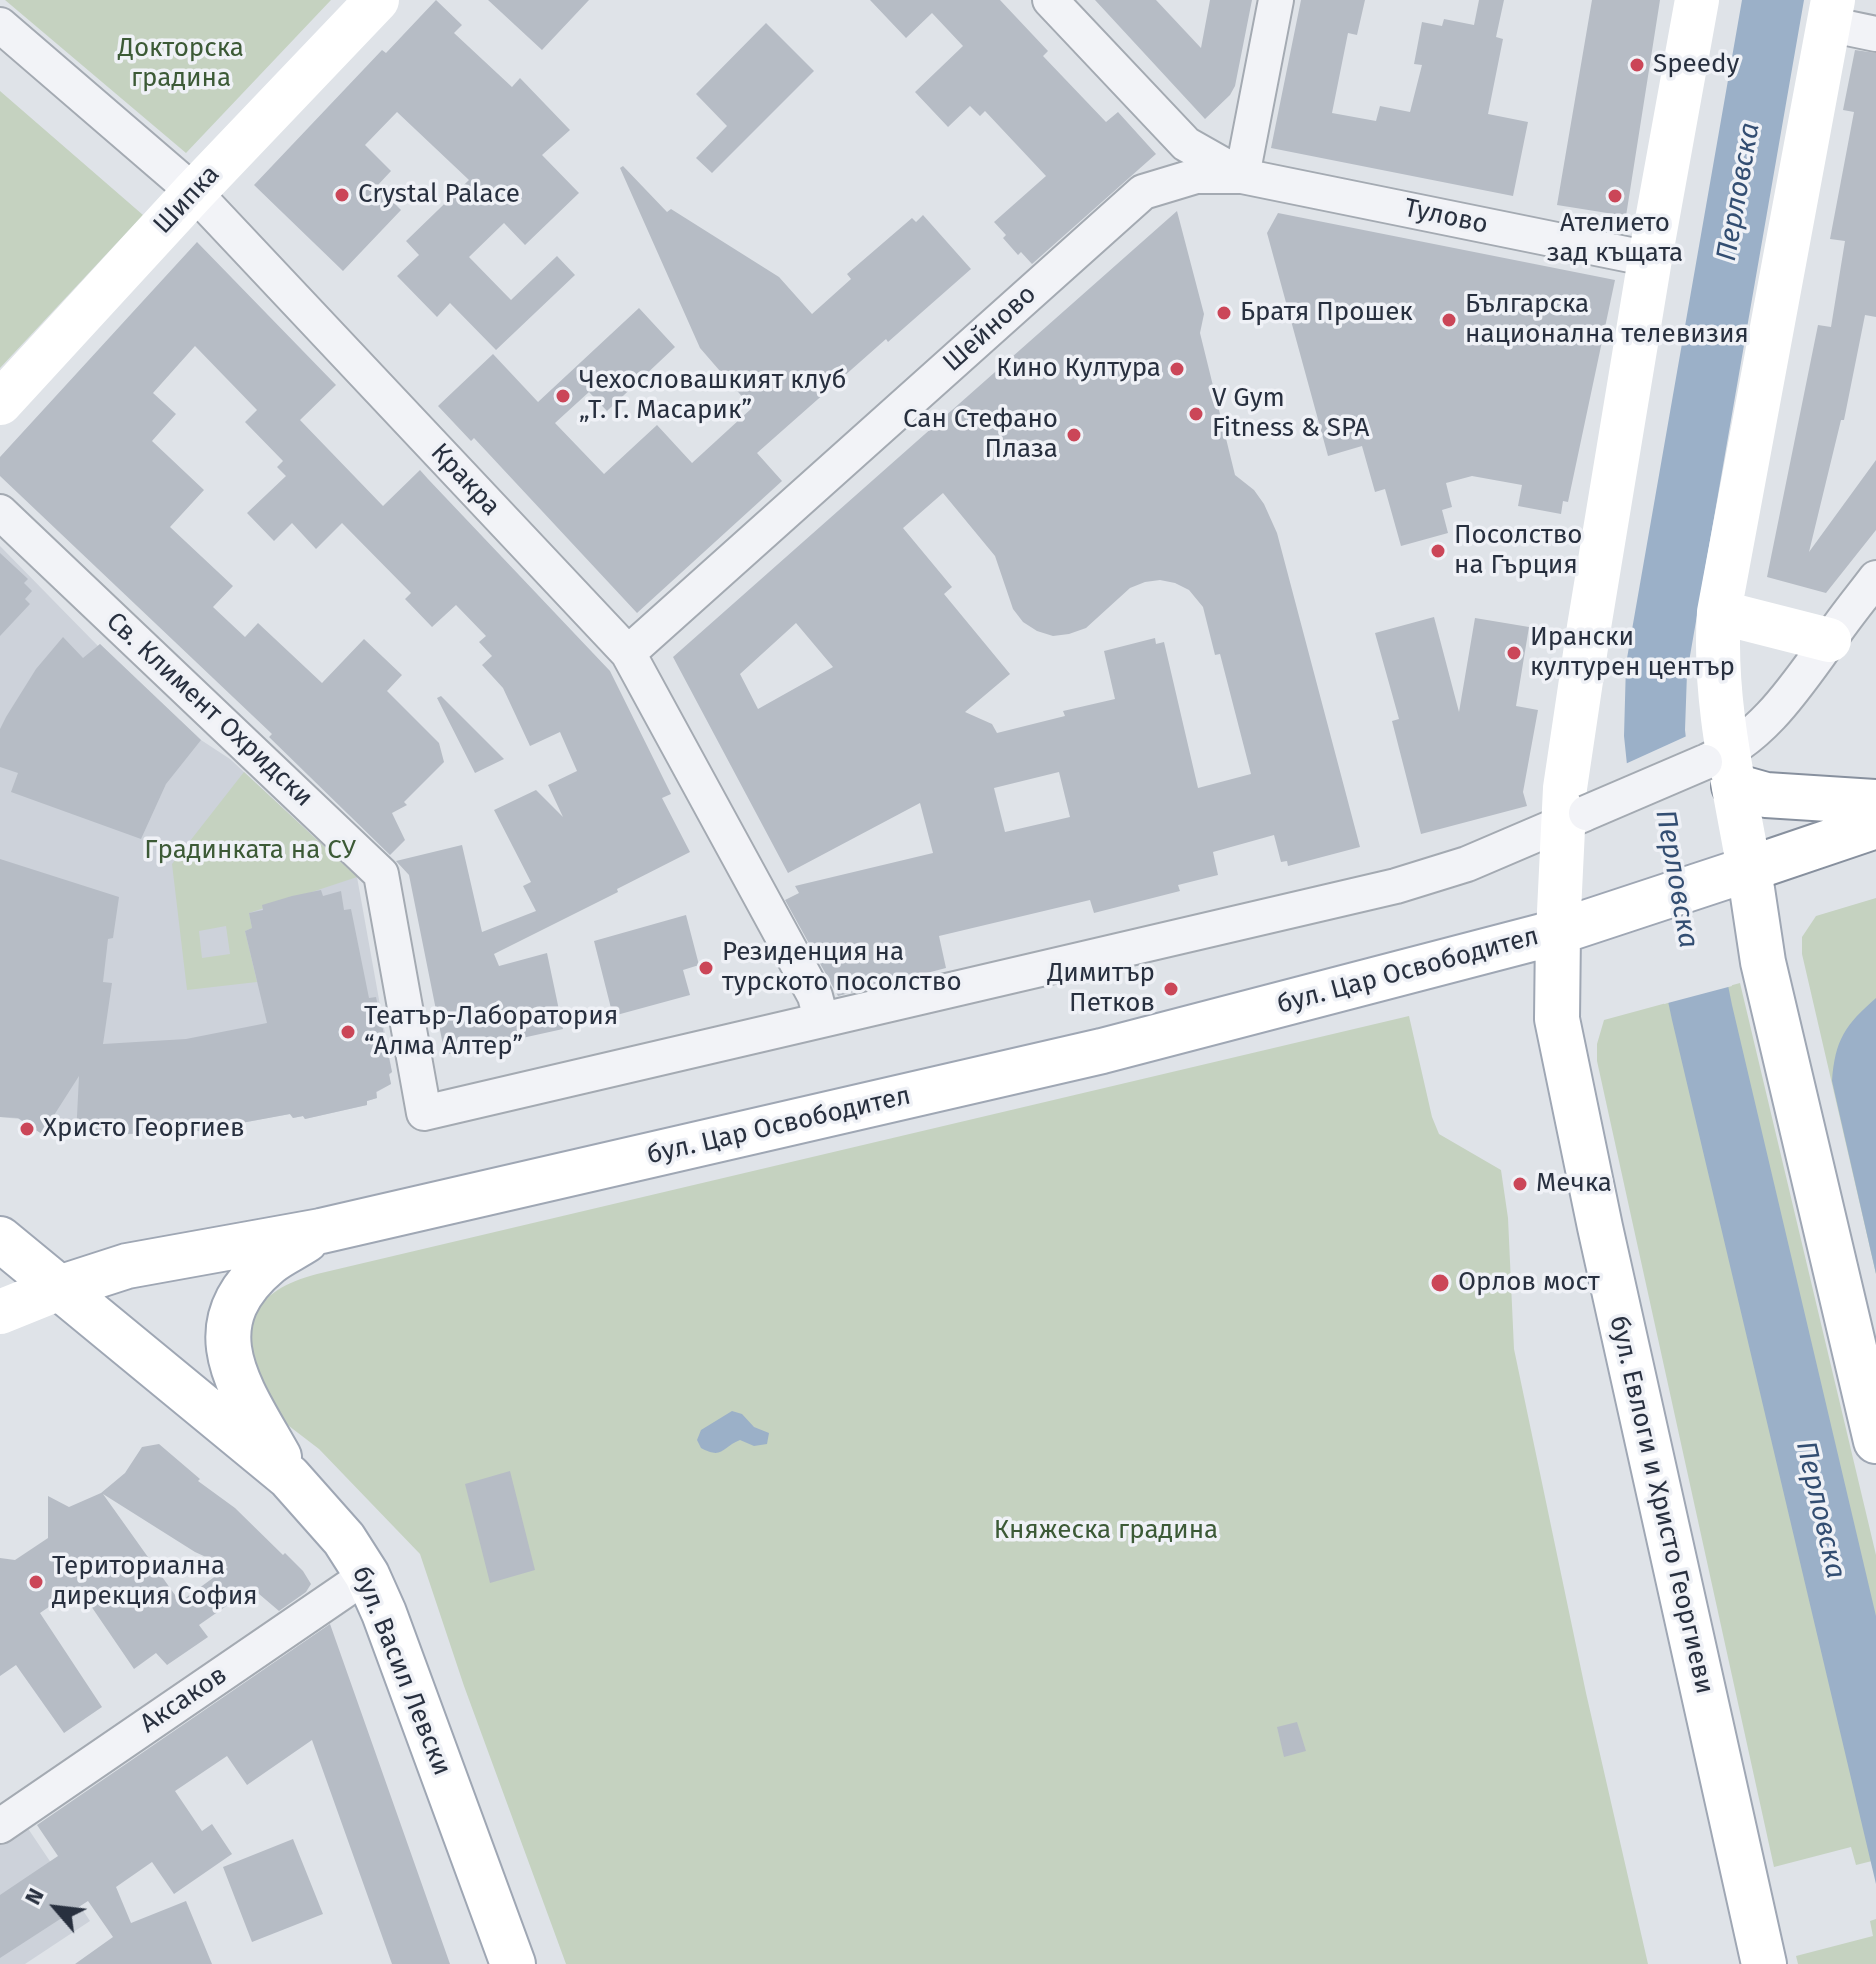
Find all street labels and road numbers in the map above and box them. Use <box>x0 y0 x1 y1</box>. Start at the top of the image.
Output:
street label: Шипка <box>148 159 226 241</box>
street label: Тулово <box>1401 193 1491 241</box>
street label: Шейново <box>937 279 1043 379</box>
street label: Кракра <box>424 437 506 523</box>
street label: Св. Климент Охридски <box>99 606 319 814</box>
street label: бул. Цар Освободител <box>1274 921 1542 1021</box>
street label: бул. Цар Освободител <box>644 1080 914 1172</box>
street label: бул. Евлоги и Христо Георгиеви <box>1602 1313 1720 1697</box>
street label: бул. Васил Левски <box>345 1562 457 1780</box>
street label: Аксаков <box>135 1660 233 1740</box>

